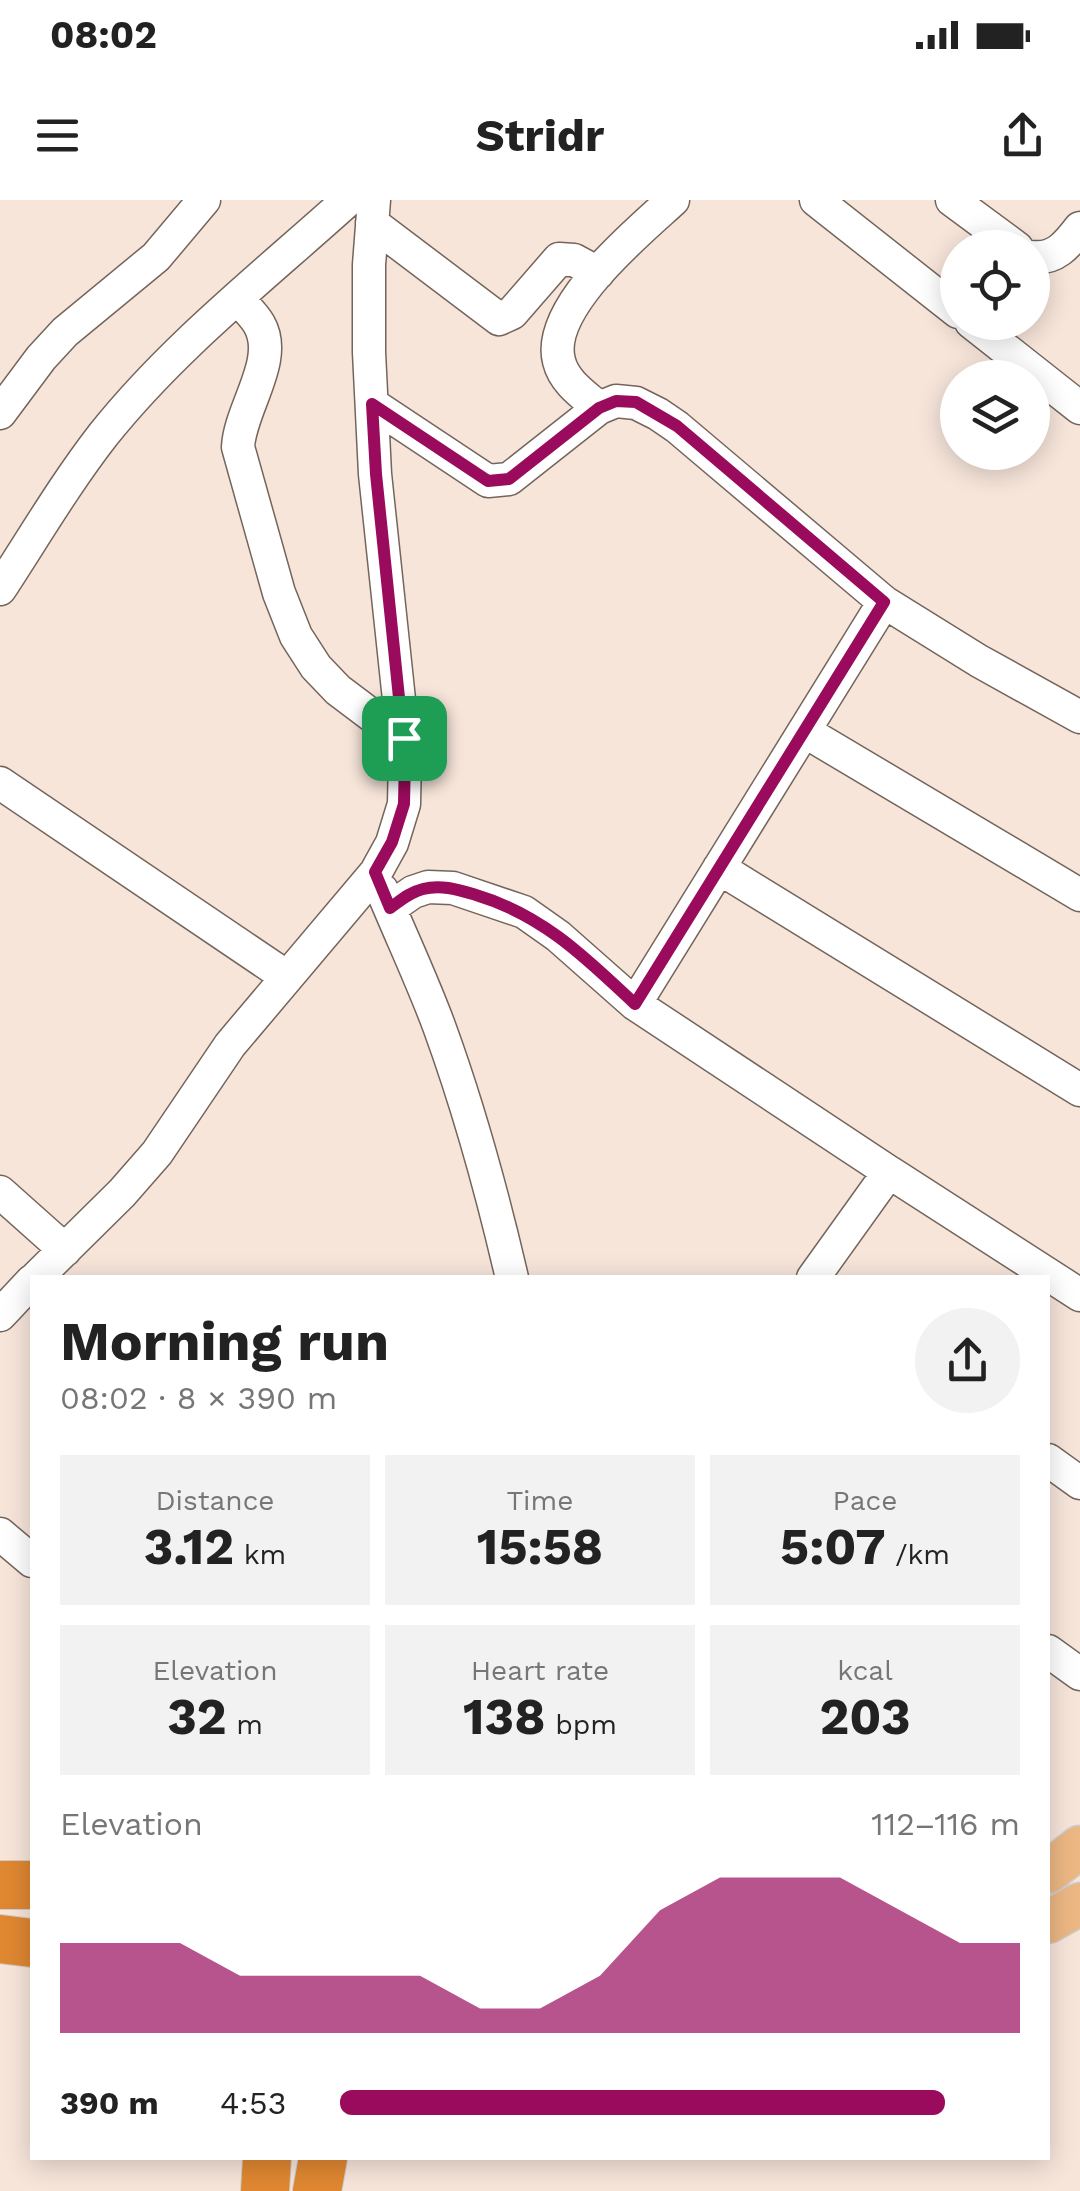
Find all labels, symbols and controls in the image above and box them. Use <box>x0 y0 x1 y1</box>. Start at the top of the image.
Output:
text: 08:02 <box>50 13 157 57</box>
icon: menu <box>30 108 85 163</box>
icon: share <box>995 108 1050 163</box>
text: Stridr <box>476 109 604 162</box>
map controls <box>940 230 1050 470</box>
button: locate <box>940 230 1050 340</box>
button: layers <box>940 360 1050 470</box>
pin <box>362 696 447 781</box>
icon: arrive <box>377 711 432 766</box>
button: share <box>915 1308 1020 1413</box>
text: Morning run <box>60 1309 389 1373</box>
text: 08:02 · 8 × 390 m <box>60 1379 337 1417</box>
text: Distance <box>155 1484 275 1517</box>
text: Time <box>507 1484 573 1517</box>
text: Pace <box>833 1484 897 1517</box>
text: 3.12 <box>144 1517 234 1576</box>
text: 15:58 <box>477 1517 603 1576</box>
text: 5:07 <box>780 1517 886 1576</box>
text: km <box>234 1538 286 1571</box>
text: /km <box>886 1538 950 1571</box>
text: Elevation <box>153 1654 278 1687</box>
text: Heart rate <box>471 1654 609 1687</box>
text: kcal <box>837 1654 893 1687</box>
text: 32 <box>167 1687 227 1746</box>
text: 138 <box>463 1687 546 1746</box>
text: 203 <box>819 1687 911 1746</box>
text: m <box>227 1708 263 1741</box>
text: bpm <box>546 1708 617 1741</box>
text: Elevation <box>60 1805 203 1843</box>
text: 112–116 m <box>871 1805 1020 1843</box>
text: 390 m <box>60 2084 159 2122</box>
text: 4:53 <box>220 2084 286 2122</box>

